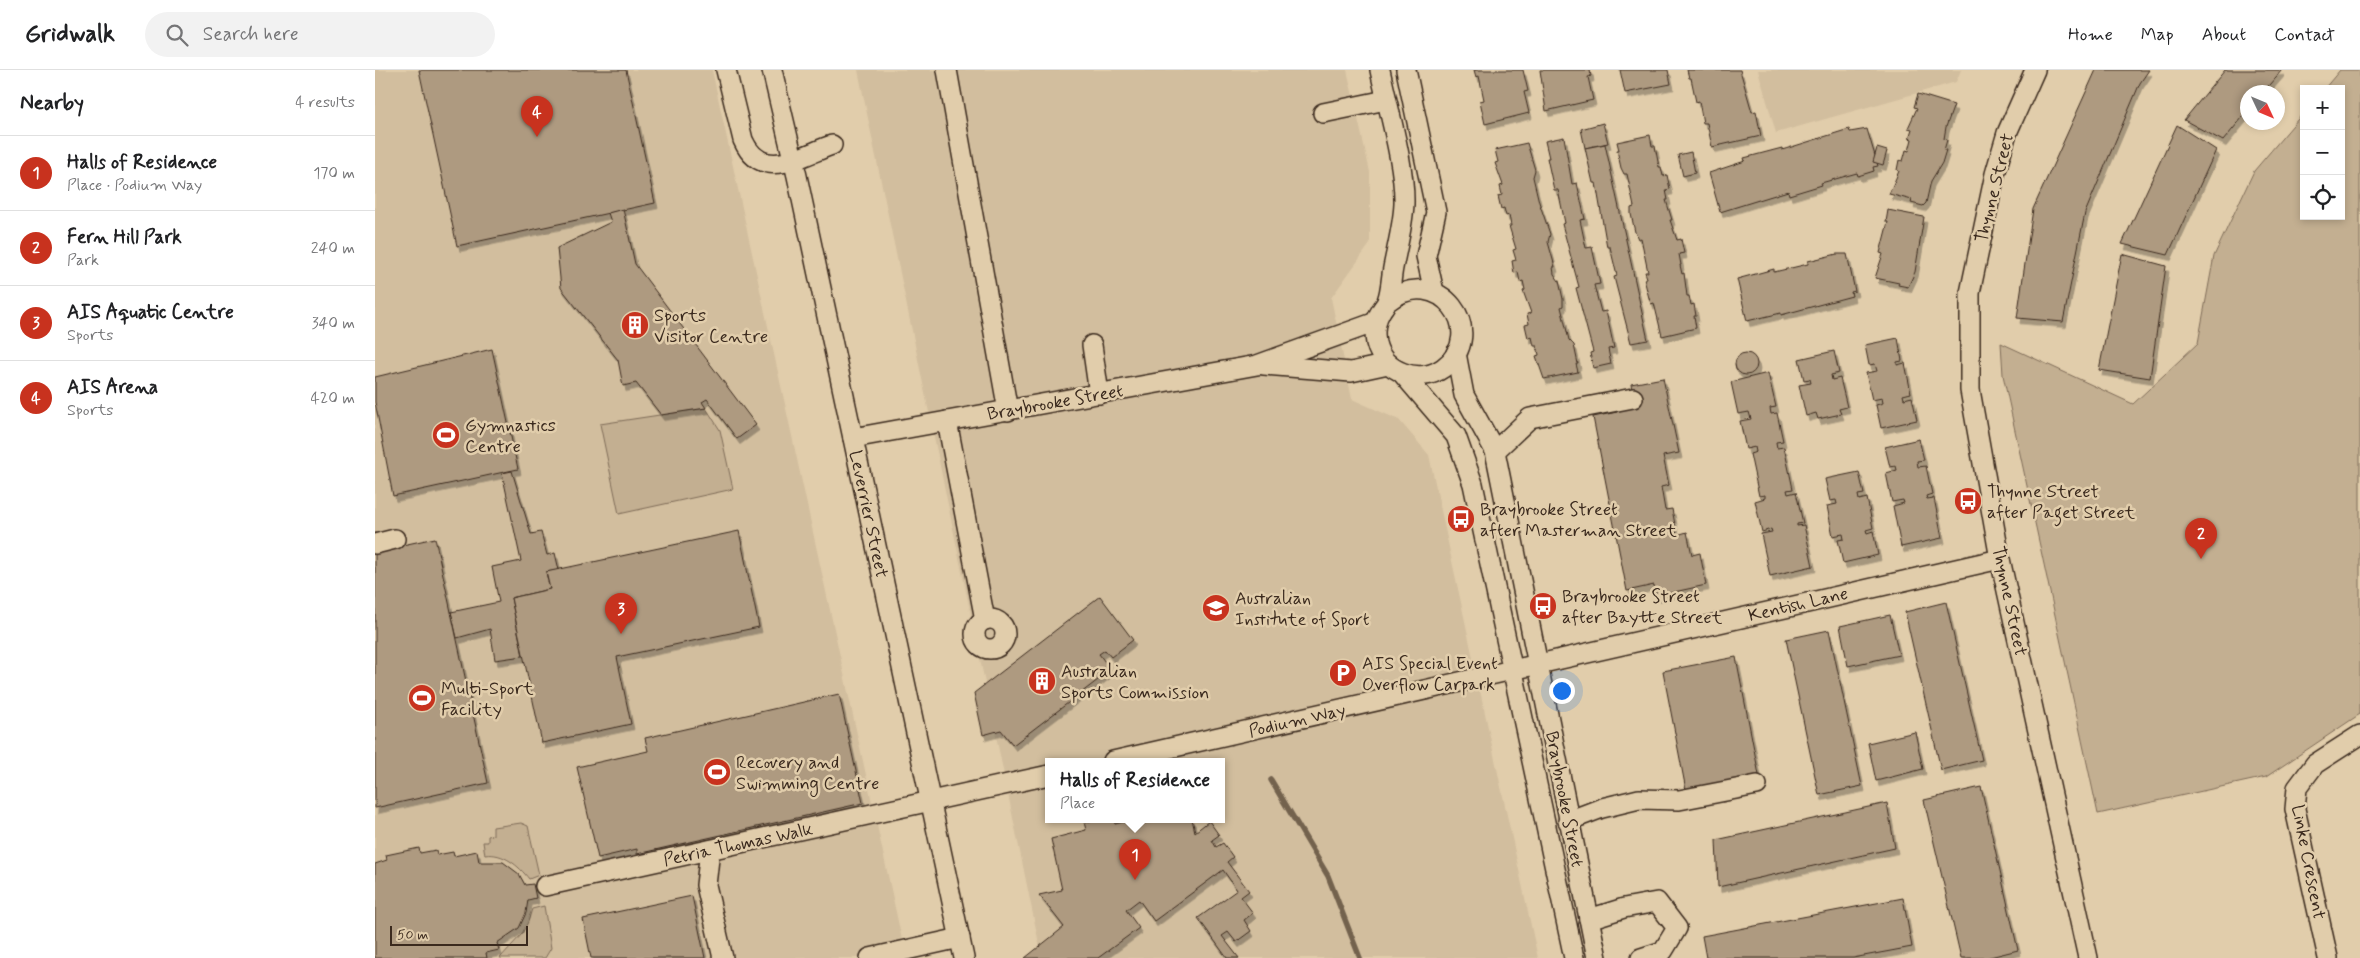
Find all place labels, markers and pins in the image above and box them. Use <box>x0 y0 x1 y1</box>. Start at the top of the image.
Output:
pin: 4 <box>521 96 553 137</box>
place label: Sports Visitor Centre <box>654 304 768 349</box>
building icon: Sports Visitor Centre <box>620 310 650 340</box>
place label: Gymnastics Centre <box>465 414 556 459</box>
sports icon: Gymnastics Centre <box>431 420 461 450</box>
place label: Thynne Street after Paget Street <box>1987 480 2136 527</box>
bus stop icon: Thynne Street after Paget Street <box>1953 486 1983 516</box>
place label: Braybrooke Street after Masterman Street <box>1480 498 1677 543</box>
bus stop icon: Braybrooke Street after Masterman Street <box>1446 504 1476 534</box>
pin: 2 <box>2185 518 2217 559</box>
place label: Braybrooke Street after Baytte Street <box>1562 585 1723 630</box>
place label: Australian Institute of Sport <box>1235 587 1370 632</box>
bus stop icon: Braybrooke Street after Baytte Street <box>1528 591 1558 621</box>
pin: 3 <box>605 593 637 634</box>
school or university icon: Australian Institute of Sport <box>1201 593 1231 623</box>
place label: AIS Special Event Overflow Carpark <box>1362 652 1498 697</box>
parking icon: AIS Special Event Overflow Carpark <box>1328 658 1358 688</box>
place label: Australian Sports Commission <box>1061 660 1209 705</box>
building icon: Australian Sports Commission <box>1027 666 1057 696</box>
place label: Multi-Sport Facility <box>441 677 534 722</box>
sports icon: Multi-Sport Facility <box>407 683 437 713</box>
place label: Recovery and Swimming Centre <box>736 751 879 797</box>
sports icon: Recovery and Swimming Centre <box>702 757 732 787</box>
pin: 1 <box>1119 839 1151 880</box>

